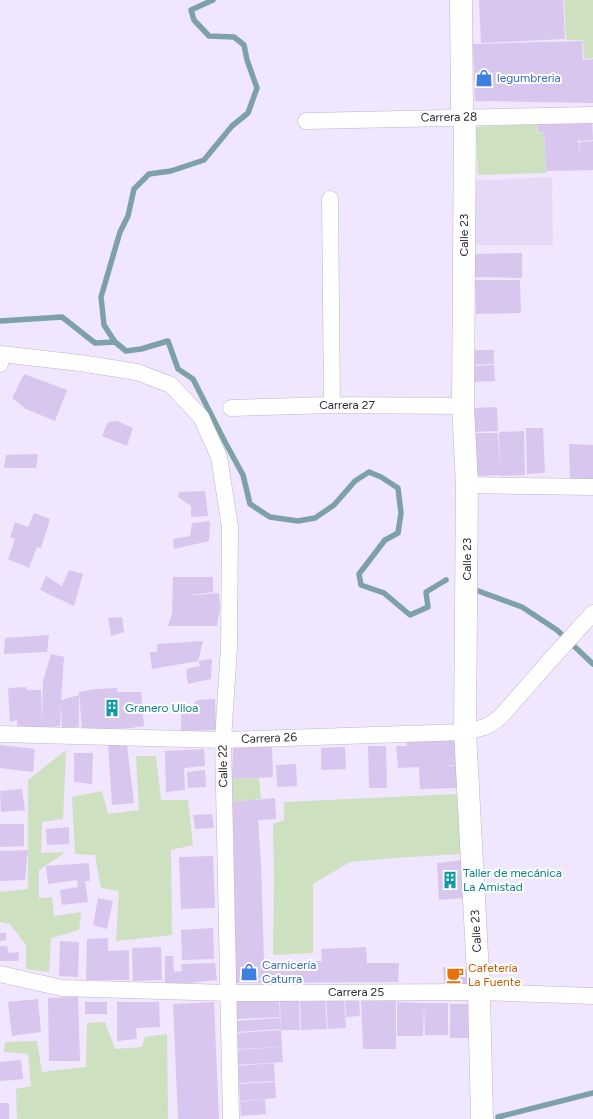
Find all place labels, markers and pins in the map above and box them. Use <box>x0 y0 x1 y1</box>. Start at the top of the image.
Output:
shop icon: legumbreria <box>474 68 494 88</box>
place label: legumbreria <box>497 71 561 85</box>
building icon: Granero Ulloa <box>102 698 122 718</box>
place label: Granero Ulloa <box>125 701 198 715</box>
place label: Taller de mecánica La Amistad <box>463 866 562 894</box>
building icon: Taller de mecánica La Amistad <box>440 870 460 890</box>
place label: Carnicería Caturra <box>262 958 316 986</box>
place label: Cafetería La Fuente <box>468 961 521 989</box>
shop icon: Carnicería Caturra <box>239 962 259 982</box>
cafe icon: Cafetería La Fuente <box>445 965 465 985</box>

